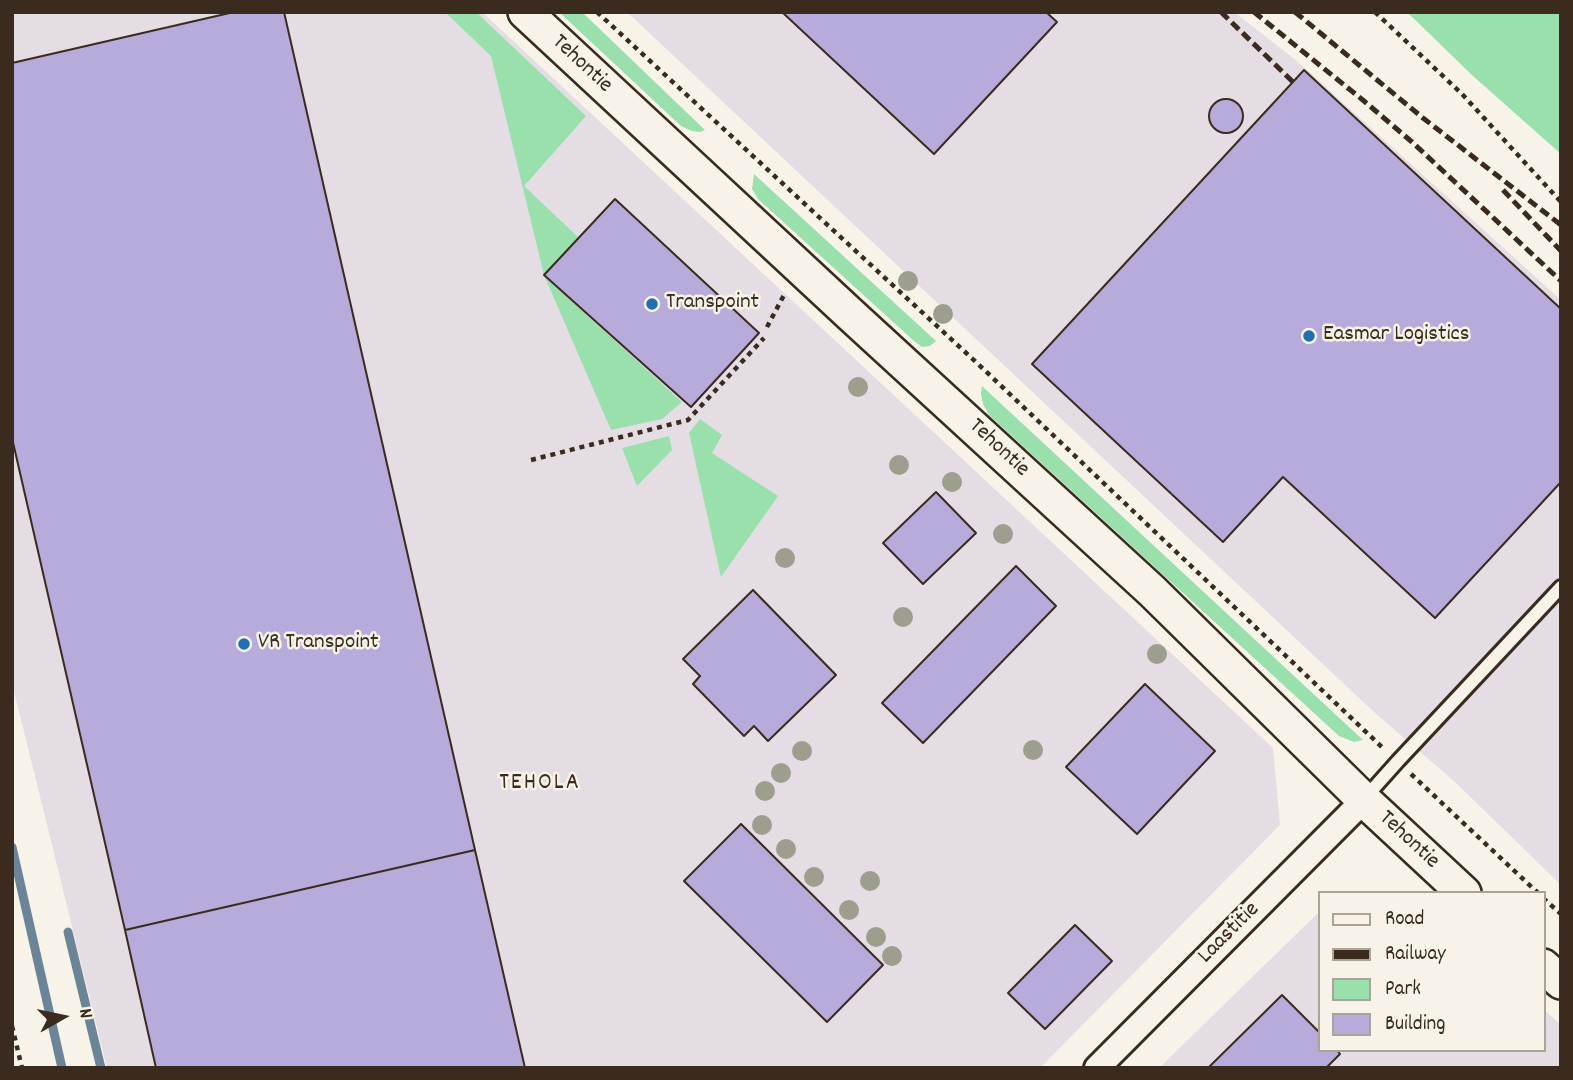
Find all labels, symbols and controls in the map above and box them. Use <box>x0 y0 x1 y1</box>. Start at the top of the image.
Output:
street label: Tehontie <box>545 30 617 100</box>
place label: Transpoint <box>666 290 759 318</box>
marker: Transpoint <box>644 296 660 312</box>
place label: Easmar Logistics <box>1323 322 1470 350</box>
marker: Easmar Logistics <box>1301 328 1317 344</box>
street label: Tehontie <box>962 414 1034 484</box>
place label: VR Transpoint <box>258 630 379 658</box>
marker: VR Transpoint <box>236 636 252 652</box>
district label: TEHOLA <box>500 771 580 799</box>
street label: Tehontie <box>1372 806 1444 876</box>
legend <box>1318 891 1545 1052</box>
street label: Laastitie <box>1193 897 1267 971</box>
text: Road <box>1385 905 1424 935</box>
text: Railway <box>1385 940 1446 970</box>
text: Park <box>1385 975 1421 1005</box>
north arrow <box>28 982 98 1052</box>
text: N <box>70 1007 98 1020</box>
text: Building <box>1385 1010 1445 1040</box>

